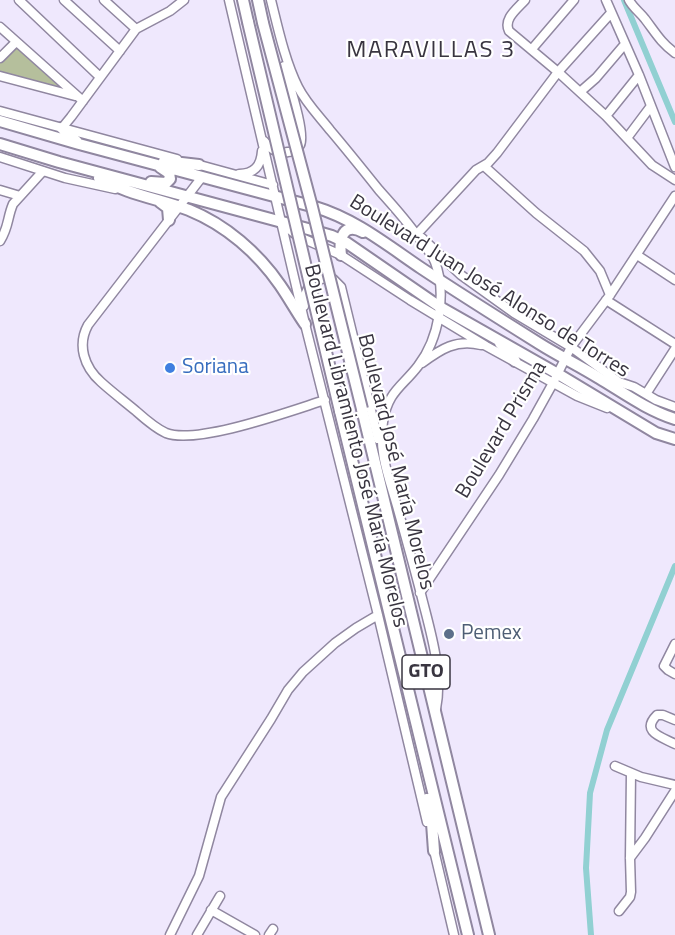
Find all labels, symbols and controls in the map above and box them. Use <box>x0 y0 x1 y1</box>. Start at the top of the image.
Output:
district label: MARAVILLAS 3 <box>346 37 516 65</box>
street label: Boulevard Juan José Alonso de Torres <box>344 190 634 384</box>
street label: Boulevard Libramiento José María Morelos <box>298 262 412 630</box>
street label: Boulevard José María Morelos <box>351 331 439 593</box>
place label: Soriana <box>182 355 249 381</box>
street label: Boulevard Prisma <box>451 357 553 503</box>
marker: Soriana <box>163 361 177 375</box>
place label: Pemex <box>461 621 522 647</box>
marker: Pemex <box>442 627 456 641</box>
road number: GTO <box>402 655 450 689</box>

